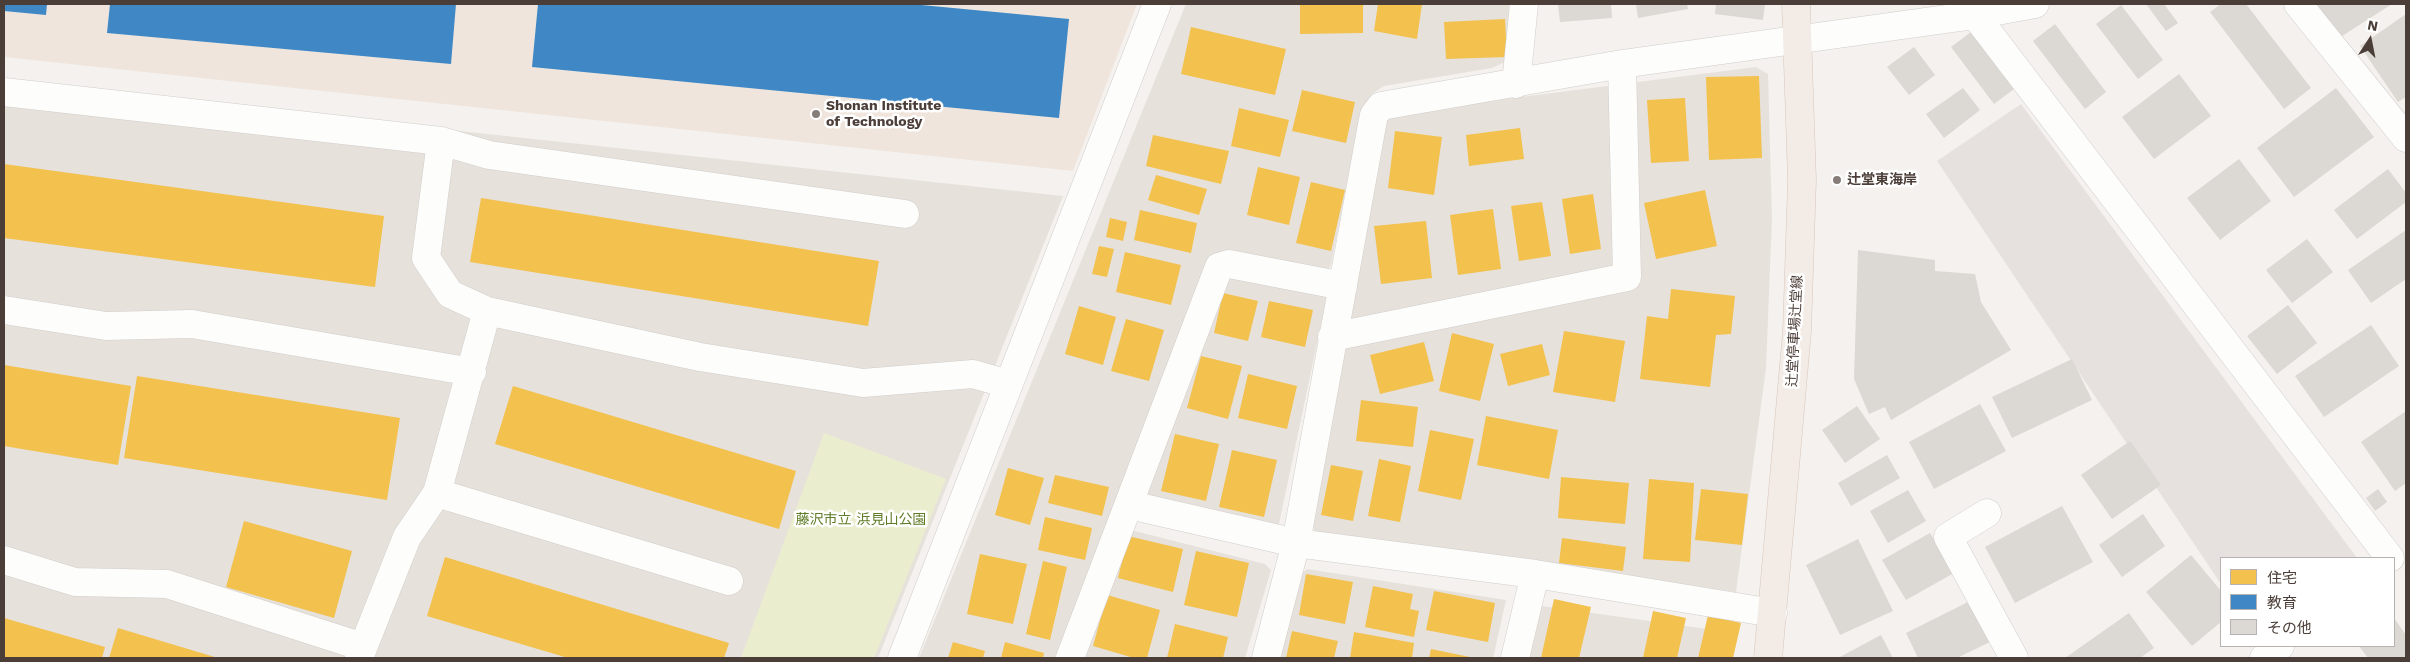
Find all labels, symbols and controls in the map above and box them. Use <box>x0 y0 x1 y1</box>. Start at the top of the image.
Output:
north arrow <box>2345 15 2395 65</box>
text: N <box>2366 16 2379 34</box>
place label: Shonan Institute of Technology <box>826 98 941 130</box>
marker: Shonan Institute of Technology <box>810 108 822 120</box>
place label: 辻堂東海岸 <box>1847 172 1917 188</box>
marker: 辻堂東海岸 <box>1831 174 1843 186</box>
street label: 辻堂停車場辻堂線 <box>1784 275 1806 387</box>
park label: 藤沢市立 浜見山公園 <box>796 512 926 528</box>
legend <box>2220 557 2395 647</box>
text: 住宅 <box>2267 569 2297 587</box>
text: 教育 <box>2267 594 2297 612</box>
text: その他 <box>2267 619 2312 637</box>

